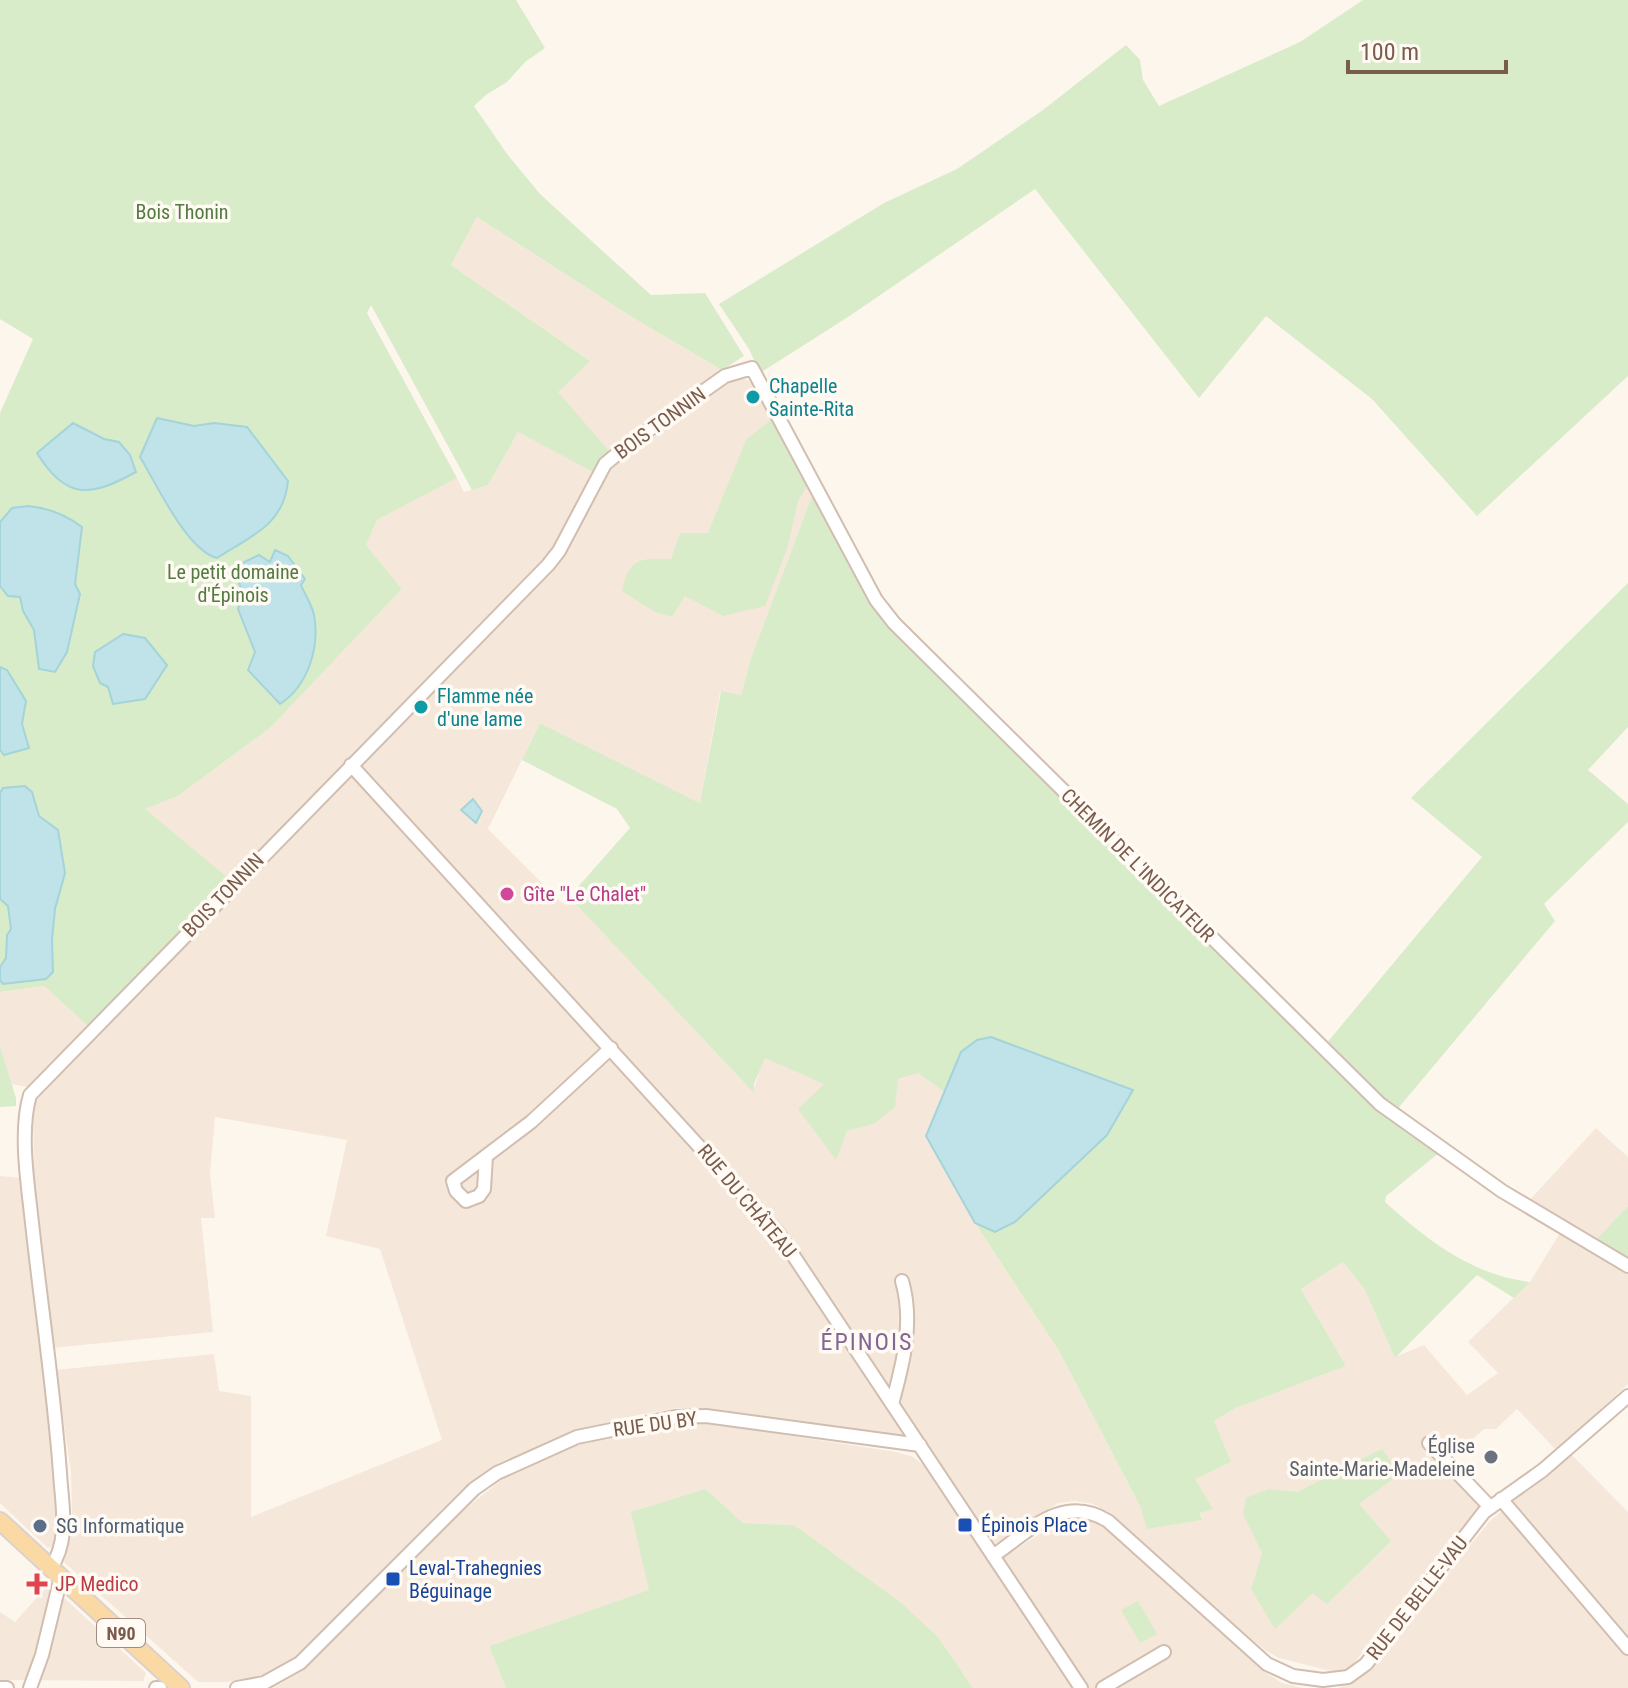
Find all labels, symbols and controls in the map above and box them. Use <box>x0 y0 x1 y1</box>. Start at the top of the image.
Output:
scale bar <box>1348 24 1506 74</box>
text: 100 m <box>1360 38 1419 66</box>
park label: Bois Thonin <box>136 200 228 224</box>
place label: Chapelle Sainte-Rita <box>769 374 854 421</box>
street label: BOIS TONNIN <box>610 382 710 464</box>
marker: Chapelle Sainte-Rita <box>744 388 762 406</box>
park label: Le petit domaine d'Épinois <box>167 560 299 607</box>
place label: Flamme née d'une lame <box>437 684 533 731</box>
marker: Flamme née d'une lame <box>412 698 430 716</box>
street label: CHEMIN DE L'INDICATEUR <box>1056 783 1220 947</box>
street label: BOIS TONNIN <box>177 848 269 942</box>
place label: Gîte "Le Chalet" <box>523 882 646 906</box>
marker: Gîte "Le Chalet" <box>498 885 516 903</box>
street label: RUE DU CHÂTEAU <box>693 1139 801 1263</box>
district label: ÉPINOIS <box>821 1328 913 1356</box>
street label: RUE DU BY <box>611 1406 699 1442</box>
place label: Église Sainte-Marie-Madeleine <box>1289 1434 1475 1481</box>
marker: Église Sainte-Marie-Madeleine <box>1482 1448 1500 1466</box>
place label: Épinois Place <box>981 1513 1087 1537</box>
place label: SG Informatique <box>56 1514 184 1538</box>
marker: Épinois Place <box>956 1516 974 1534</box>
marker: SG Informatique <box>31 1517 49 1535</box>
street label: RUE DE BELLE-VAU <box>1361 1531 1473 1665</box>
place label: Leval-Trahegnies Béguinage <box>409 1556 542 1603</box>
marker: Leval-Trahegnies Béguinage <box>384 1570 402 1588</box>
place label: JP Medico <box>55 1572 139 1596</box>
marker: JP Medico <box>26 1573 48 1595</box>
road number: N90 <box>97 1619 145 1647</box>

